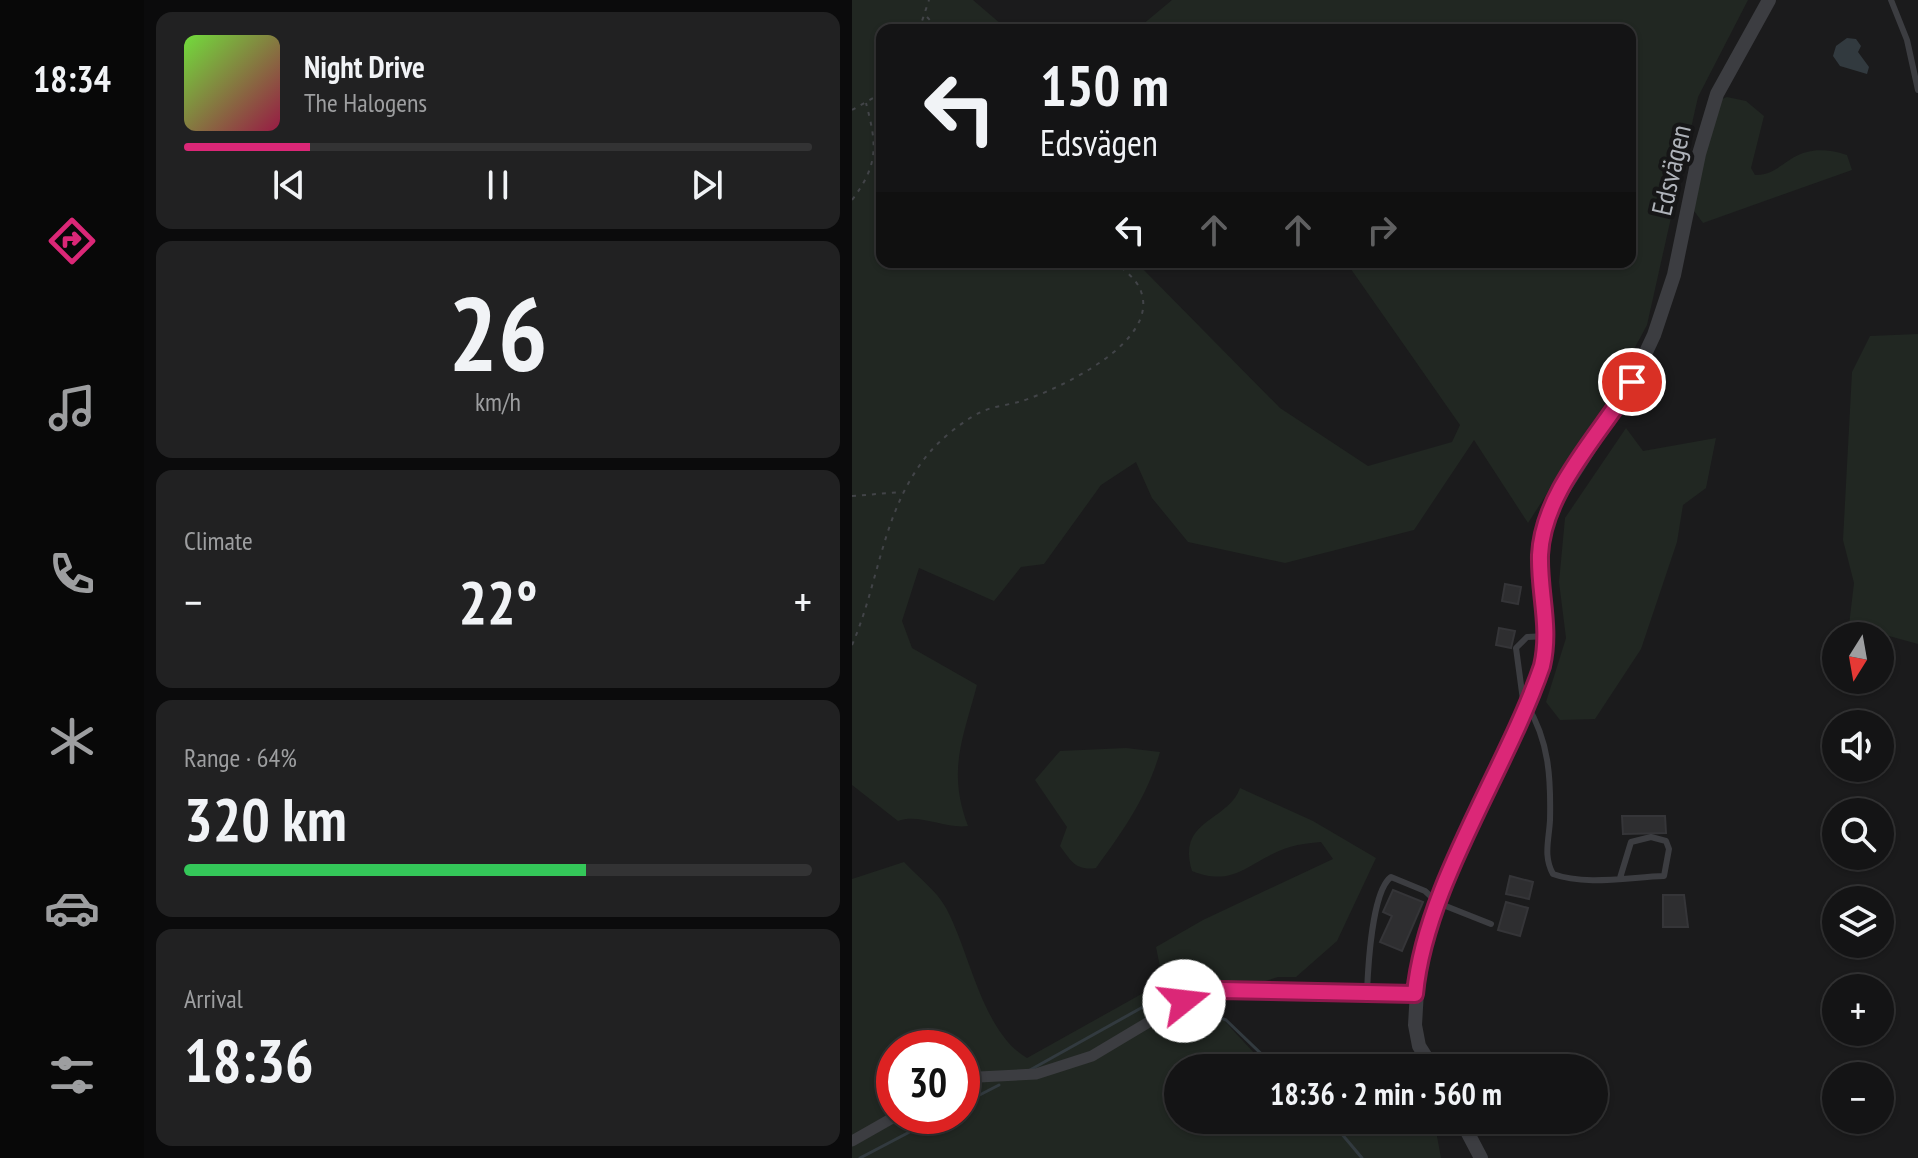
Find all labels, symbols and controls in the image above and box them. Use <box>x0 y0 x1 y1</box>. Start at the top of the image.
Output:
text: Night Drive <box>304 47 425 86</box>
text: 150 m <box>1040 49 1169 121</box>
text: 18:34 <box>33 55 111 102</box>
icon: left <box>908 56 1012 160</box>
text: The Halogens <box>304 86 427 119</box>
text: Edsvägen <box>1040 119 1158 166</box>
street label: Edsvägen <box>1642 121 1699 219</box>
icon: previous <box>267 163 311 207</box>
icon: pause <box>476 163 520 207</box>
icon: next <box>685 163 729 207</box>
icon: left <box>1108 208 1152 252</box>
icon: ahead <box>1192 208 1236 252</box>
icon: ahead <box>1276 208 1320 252</box>
icon: right <box>1360 208 1404 252</box>
icon: directions <box>44 213 100 269</box>
text: 26 <box>448 265 548 400</box>
pin <box>1598 348 1666 416</box>
icon: arrive <box>1610 360 1654 404</box>
icon: music <box>44 380 100 436</box>
text: km/h <box>475 385 521 418</box>
text: Climate <box>184 524 253 557</box>
icon: phone <box>44 546 100 602</box>
text: 22° <box>458 563 538 641</box>
text: − <box>184 573 202 630</box>
text: + <box>794 573 812 630</box>
north arrow <box>1822 622 1894 694</box>
map controls <box>1822 622 1894 1134</box>
button: sound <box>1822 710 1894 782</box>
icon: climate <box>44 713 100 769</box>
text: Range · 64% <box>184 741 297 774</box>
text: 320 km <box>184 780 347 858</box>
button: search <box>1822 798 1894 870</box>
icon: car <box>44 880 100 936</box>
button: layers <box>1822 886 1894 958</box>
position arrow <box>1142 959 1226 1043</box>
button: + <box>1822 974 1894 1046</box>
text: Arrival <box>184 982 243 1015</box>
text: 18:36 <box>184 1021 314 1099</box>
speed limit sign: 30 <box>876 1030 980 1134</box>
icon: filters <box>44 1047 100 1103</box>
button: − <box>1822 1062 1894 1134</box>
text: 18:36 · 2 min · 560 m <box>1270 1074 1502 1113</box>

